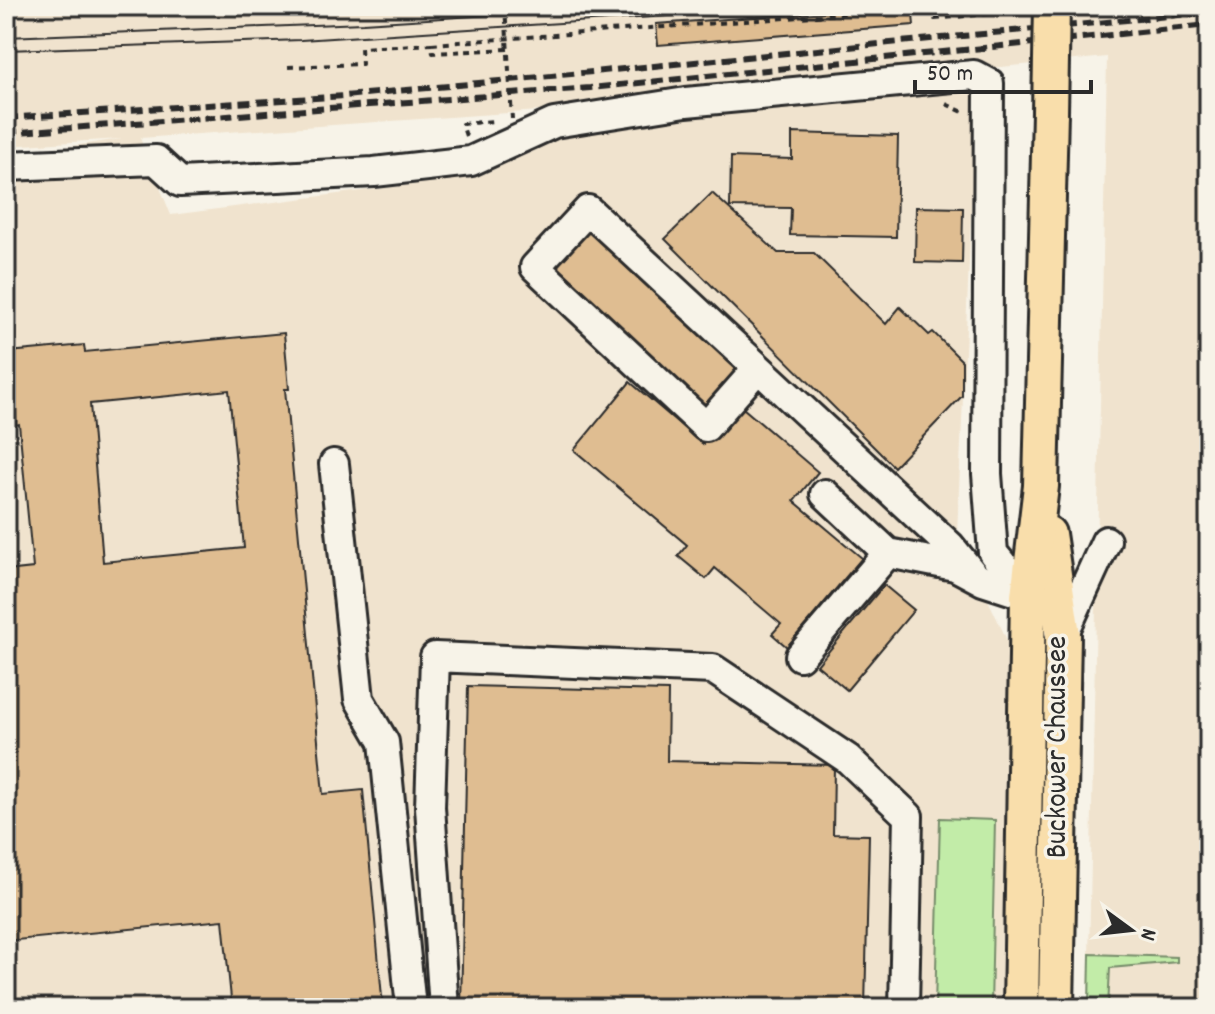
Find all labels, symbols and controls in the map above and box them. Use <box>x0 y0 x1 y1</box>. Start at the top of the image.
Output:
scale bar <box>915 44 1091 94</box>
text: 50 m <box>927 58 973 92</box>
street label: Buckower Chaussee <box>1038 636 1081 858</box>
north arrow <box>1091 890 1171 970</box>
text: N <box>1131 925 1163 944</box>

